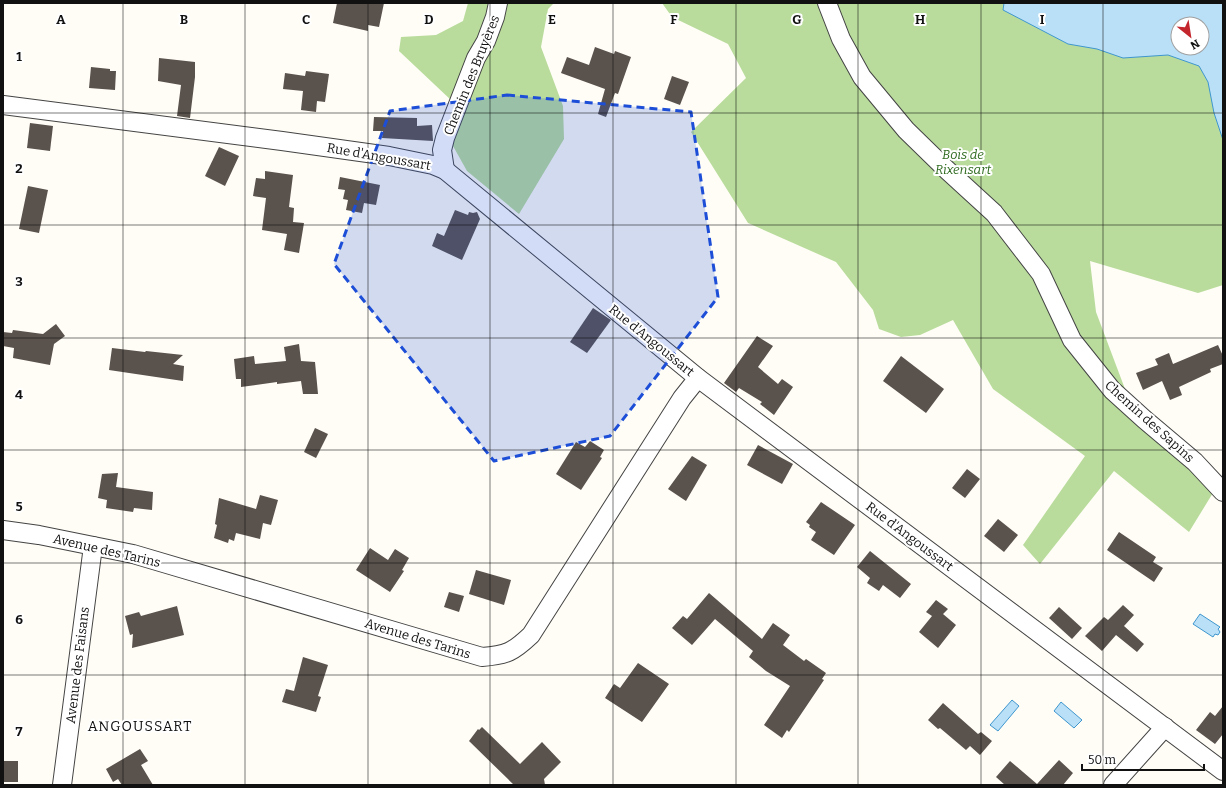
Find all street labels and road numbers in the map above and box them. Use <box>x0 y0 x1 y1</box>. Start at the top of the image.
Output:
street label: Chemin des Bruyères <box>441 13 502 137</box>
street label: Rue d'Angoussart <box>326 140 432 173</box>
street label: Rue d'Angoussart <box>606 301 697 379</box>
street label: Chemin des Sapins <box>1102 377 1197 465</box>
street label: Rue d'Angoussart <box>863 499 956 574</box>
street label: Avenue des Tarins <box>52 531 162 570</box>
street label: Avenue des Faisans <box>63 606 92 724</box>
street label: Avenue des Tarins <box>363 615 473 662</box>

